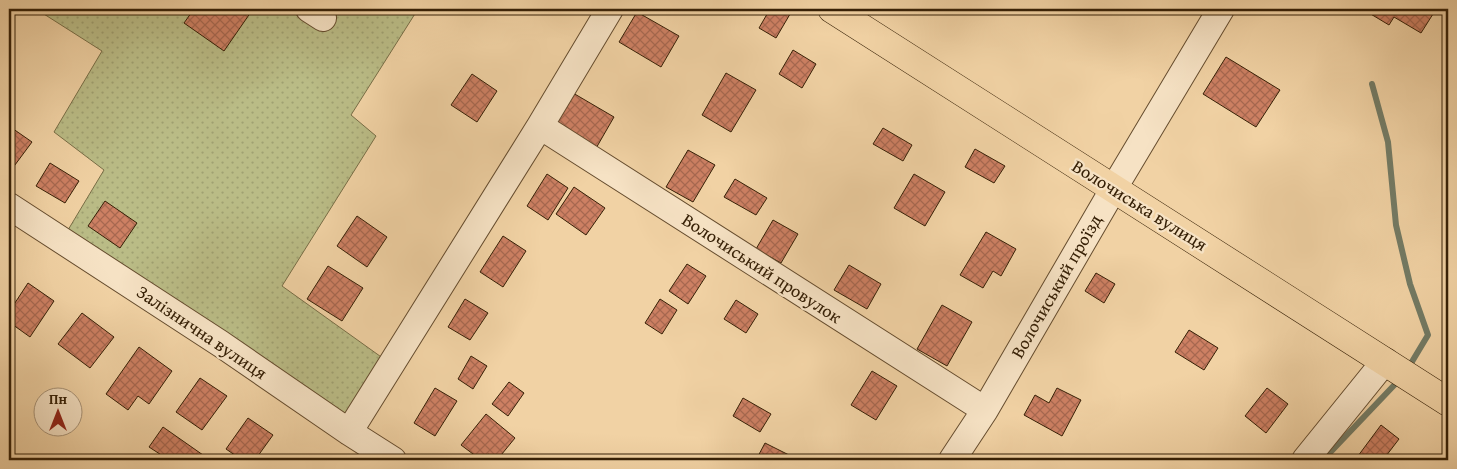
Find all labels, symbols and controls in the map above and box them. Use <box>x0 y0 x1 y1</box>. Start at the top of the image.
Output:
street label: Волочиська вулиця <box>1067 152 1213 258</box>
street label: Волочиський провулок <box>677 206 848 330</box>
street label: Волочиський проїзд <box>1004 209 1108 363</box>
street label: Залізнична вулиця <box>131 278 273 386</box>
north arrow <box>32 386 82 436</box>
text: Пн <box>49 389 67 409</box>

